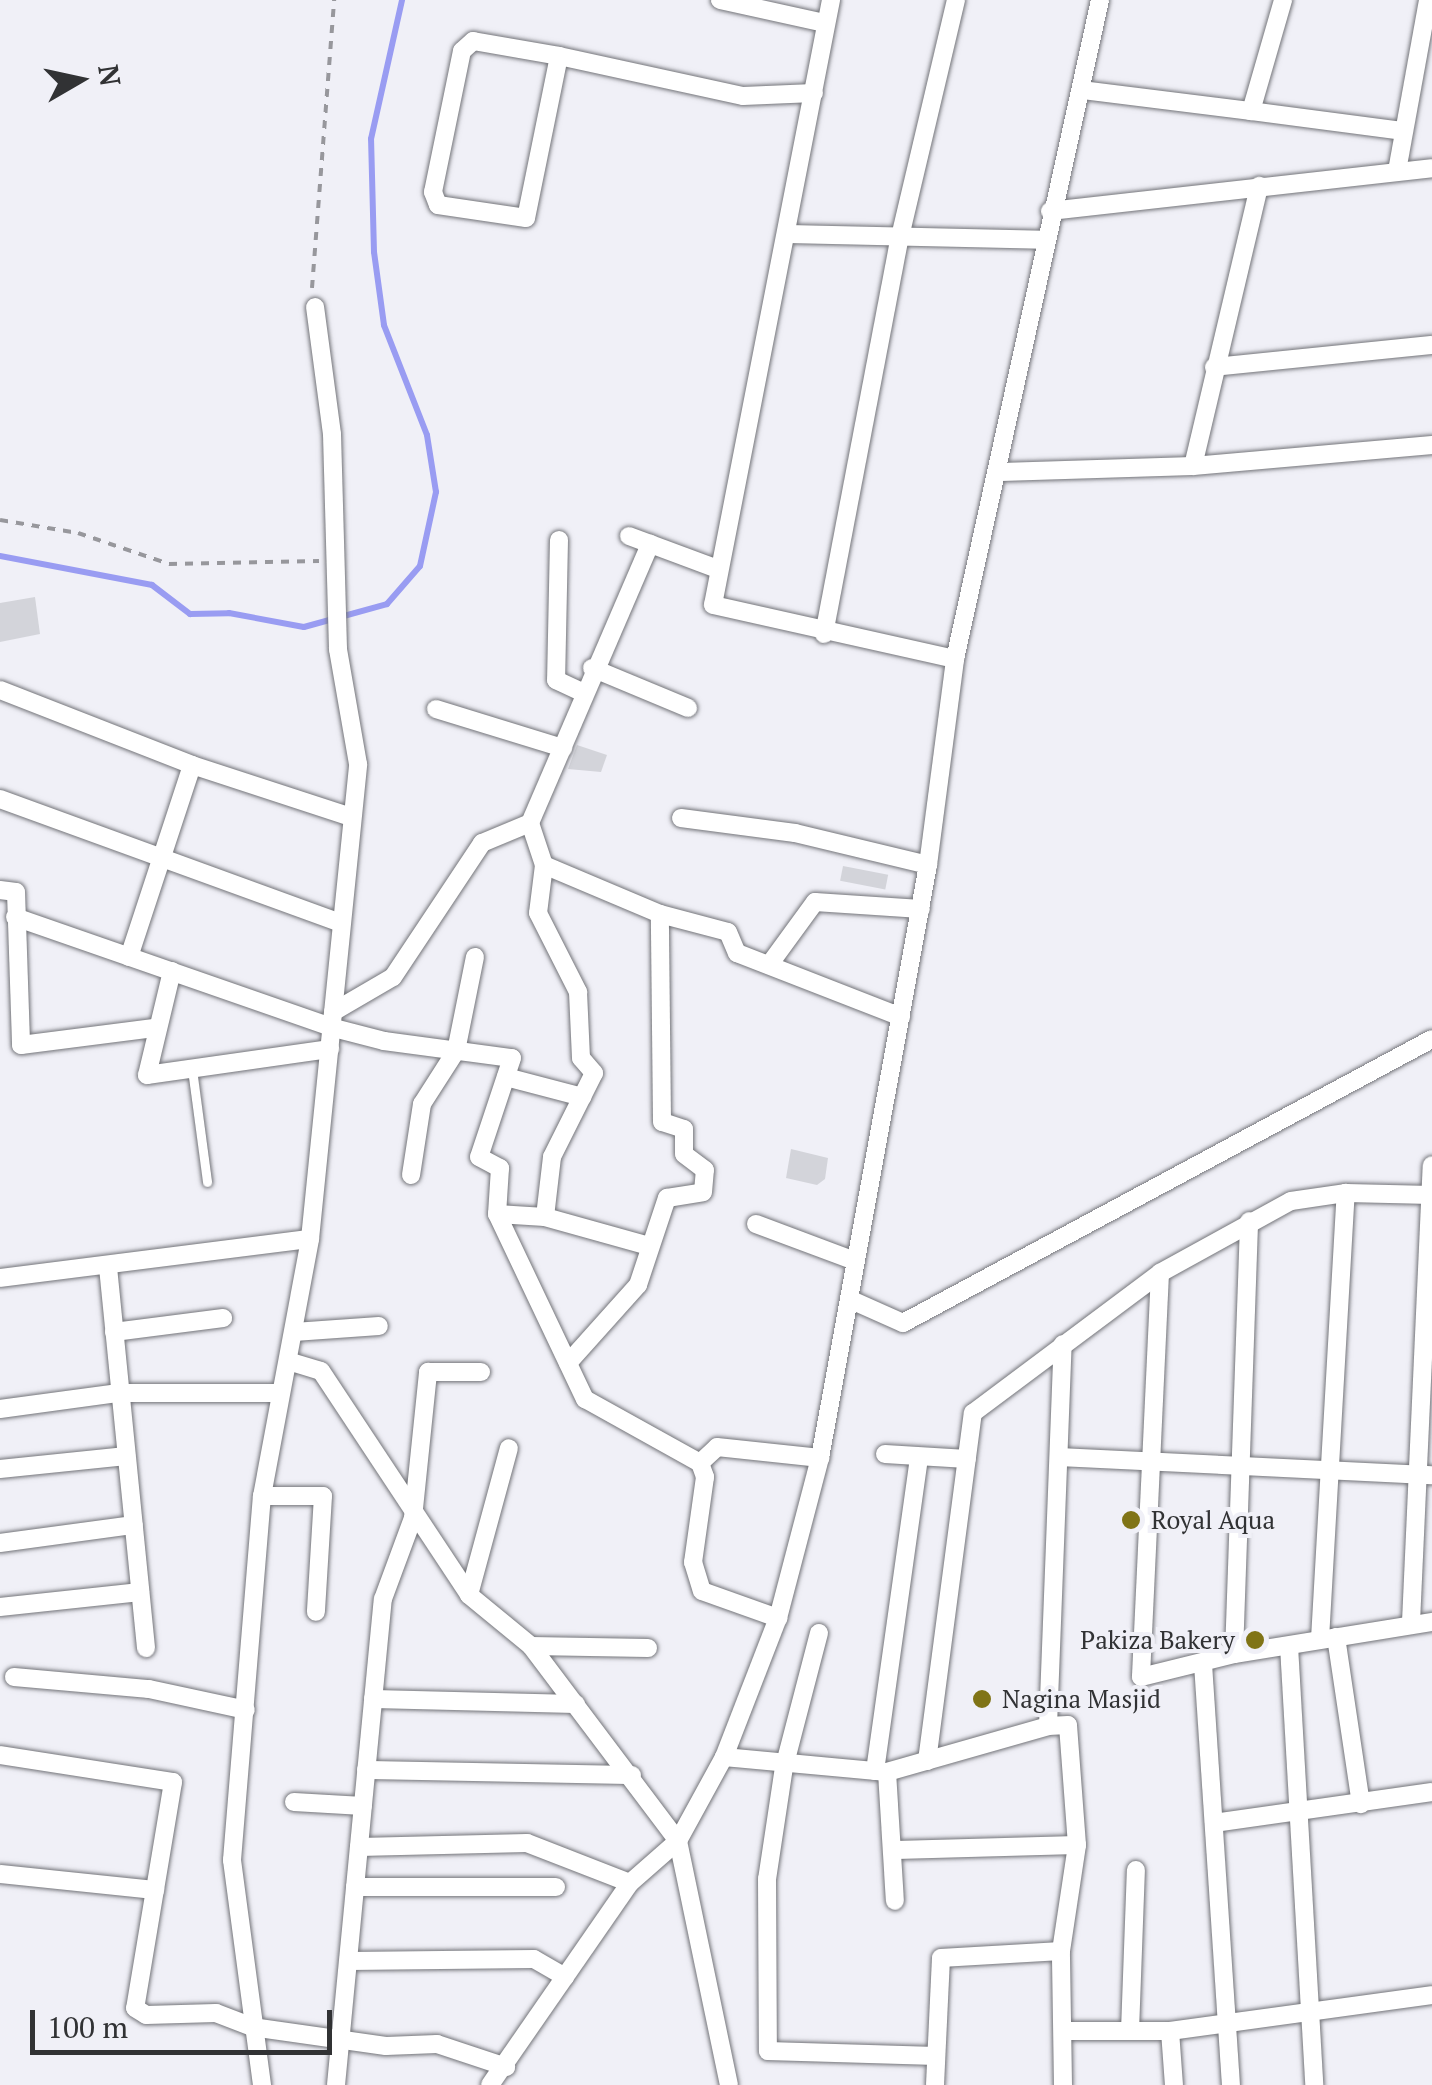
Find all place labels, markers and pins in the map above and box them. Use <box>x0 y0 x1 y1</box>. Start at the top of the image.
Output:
place label: Royal Aqua <box>1151 1505 1276 1535</box>
marker: Royal Aqua <box>1120 1509 1142 1531</box>
place label: Pakiza Bakery <box>1080 1625 1235 1655</box>
marker: Pakiza Bakery <box>1244 1629 1266 1651</box>
place label: Nagina Masjid <box>1002 1684 1161 1714</box>
marker: Nagina Masjid <box>971 1688 993 1710</box>

